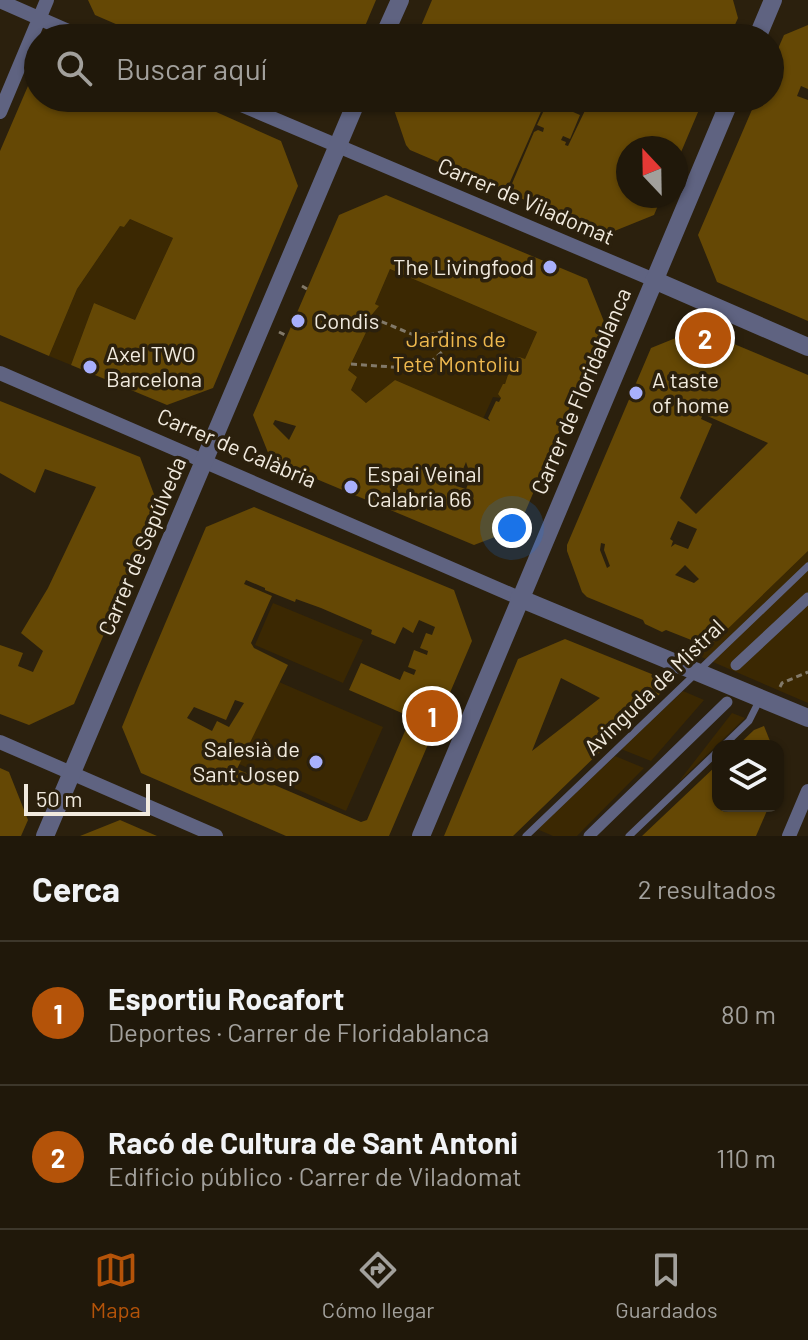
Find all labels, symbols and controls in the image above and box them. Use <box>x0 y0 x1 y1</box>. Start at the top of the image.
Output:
search box <box>24 24 784 112</box>
icon: search <box>52 46 96 90</box>
text: Buscar aquí <box>116 50 267 86</box>
north arrow <box>616 136 688 208</box>
street label: Carrer de Viladomat <box>434 151 618 249</box>
place label: The Livingfood <box>393 253 534 279</box>
marker: The Livingfood <box>541 258 559 276</box>
street label: Carrer de Floridablanca <box>525 283 635 498</box>
place label: Condis <box>314 307 379 333</box>
pin: 2 <box>679 308 731 368</box>
marker: Condis <box>289 312 307 330</box>
park label: Jardins de Tete Montoliu <box>392 325 520 376</box>
place label: Axel TWO Barcelona <box>106 340 202 391</box>
marker: Axel TWO Barcelona <box>81 358 99 376</box>
place label: A taste of home <box>652 366 730 417</box>
marker: A taste of home <box>627 384 645 402</box>
street label: Carrer de Calàbria <box>154 402 321 492</box>
street label: Carrer de Sepúlveda <box>92 452 190 639</box>
place label: Espai Veinal Calabria 66 <box>367 460 482 511</box>
marker: Espai Veinal Calabria 66 <box>342 478 360 496</box>
your location <box>492 508 532 548</box>
street label: Avinguda de Mistral <box>578 613 729 760</box>
pin: 1 <box>406 686 458 746</box>
place label: Salesià de Sant Josep <box>193 735 300 786</box>
map controls <box>712 740 784 812</box>
button: layers <box>712 740 784 812</box>
marker: Salesià de Sant Josep <box>307 753 325 771</box>
scale bar <box>24 780 150 816</box>
text: 50 m <box>36 785 82 811</box>
text: Cerca <box>32 868 120 909</box>
text: 2 resultados <box>638 873 776 904</box>
text: Esportiu Rocafort <box>108 980 344 1016</box>
text: 1 <box>53 998 63 1029</box>
text: 80 m <box>721 998 776 1029</box>
text: Deportes · Carrer de Floridablanca <box>108 1016 489 1047</box>
text: Racó de Cultura de Sant Antoni <box>108 1124 518 1160</box>
text: 2 <box>51 1142 65 1173</box>
text: 110 m <box>716 1142 776 1173</box>
text: Edificio público · Carrer de Viladomat <box>108 1160 522 1191</box>
tab: Mapa <box>90 1248 141 1322</box>
tab: Cómo llegar <box>322 1248 434 1322</box>
tab: Guardados <box>615 1248 718 1322</box>

